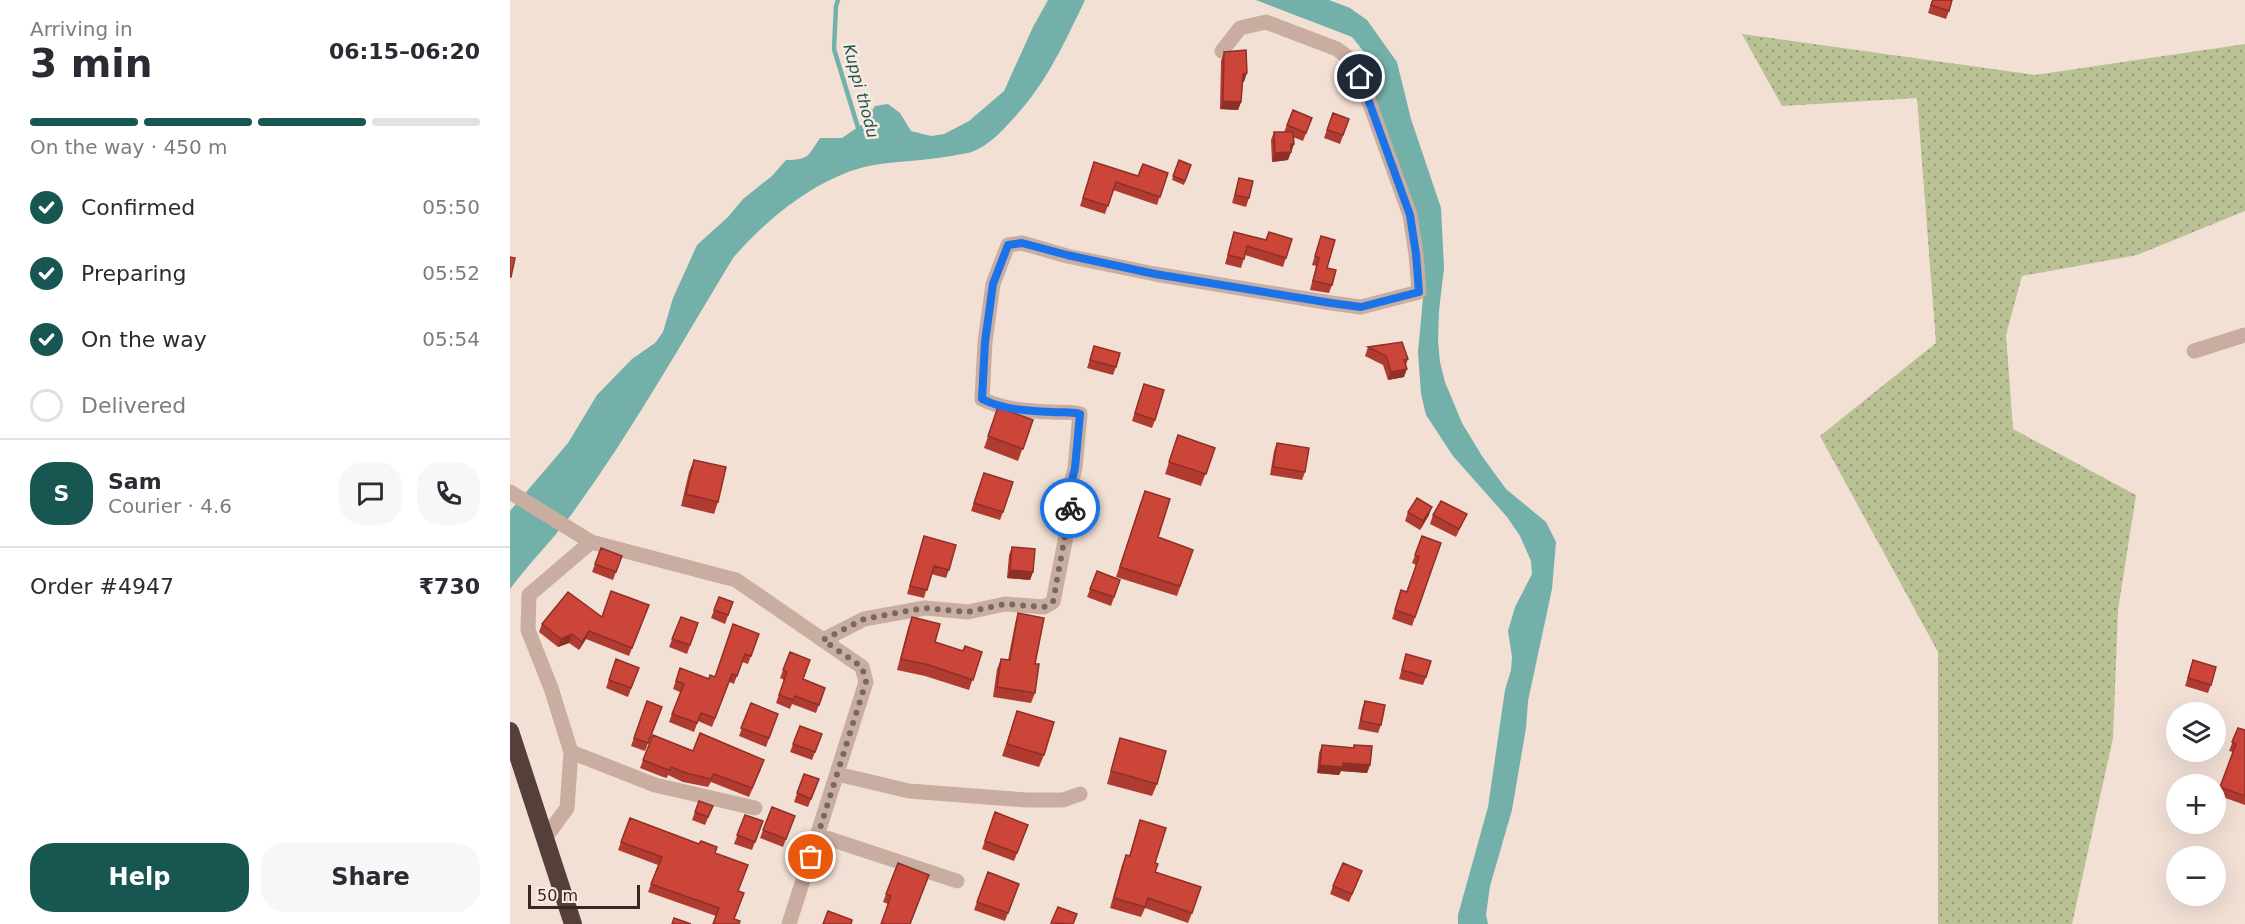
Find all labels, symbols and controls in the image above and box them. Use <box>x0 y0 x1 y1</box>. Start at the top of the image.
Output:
text: Arriving in <box>30 17 133 41</box>
text: 06:15–06:20 <box>329 39 480 64</box>
text: 3 min <box>30 41 152 86</box>
water label: Kuppi thodu <box>839 42 883 140</box>
pin <box>1334 51 1385 102</box>
icon: home <box>1343 60 1376 93</box>
text: On the way · 450 m <box>30 135 228 159</box>
icon: check <box>30 191 63 224</box>
text: Confirmed <box>81 195 195 220</box>
text: 05:50 <box>422 195 480 219</box>
icon: check <box>30 257 63 290</box>
text: Preparing <box>81 261 187 286</box>
text: 05:52 <box>422 261 480 285</box>
icon: check <box>30 323 63 356</box>
text: On the way <box>81 327 207 352</box>
text: 05:54 <box>422 327 480 351</box>
text: Delivered <box>81 393 186 418</box>
button: chat <box>339 462 402 525</box>
button: phone <box>417 462 480 525</box>
text: Sam <box>108 469 162 494</box>
courier <box>1040 478 1100 538</box>
text: S <box>54 481 69 506</box>
icon: bike <box>1054 492 1087 525</box>
text: Courier · 4.6 <box>108 494 232 518</box>
text: Order #4947 <box>30 574 174 599</box>
text: ₹730 <box>419 574 480 599</box>
map controls <box>2166 702 2226 906</box>
button: layers <box>2166 702 2226 762</box>
button: + <box>2166 774 2226 834</box>
pin <box>785 831 836 882</box>
icon: bag <box>794 840 827 873</box>
button: Help <box>30 843 249 912</box>
button: Share <box>261 843 480 912</box>
button: − <box>2166 846 2226 906</box>
scale bar <box>528 882 640 910</box>
text: 50 m <box>537 886 578 905</box>

